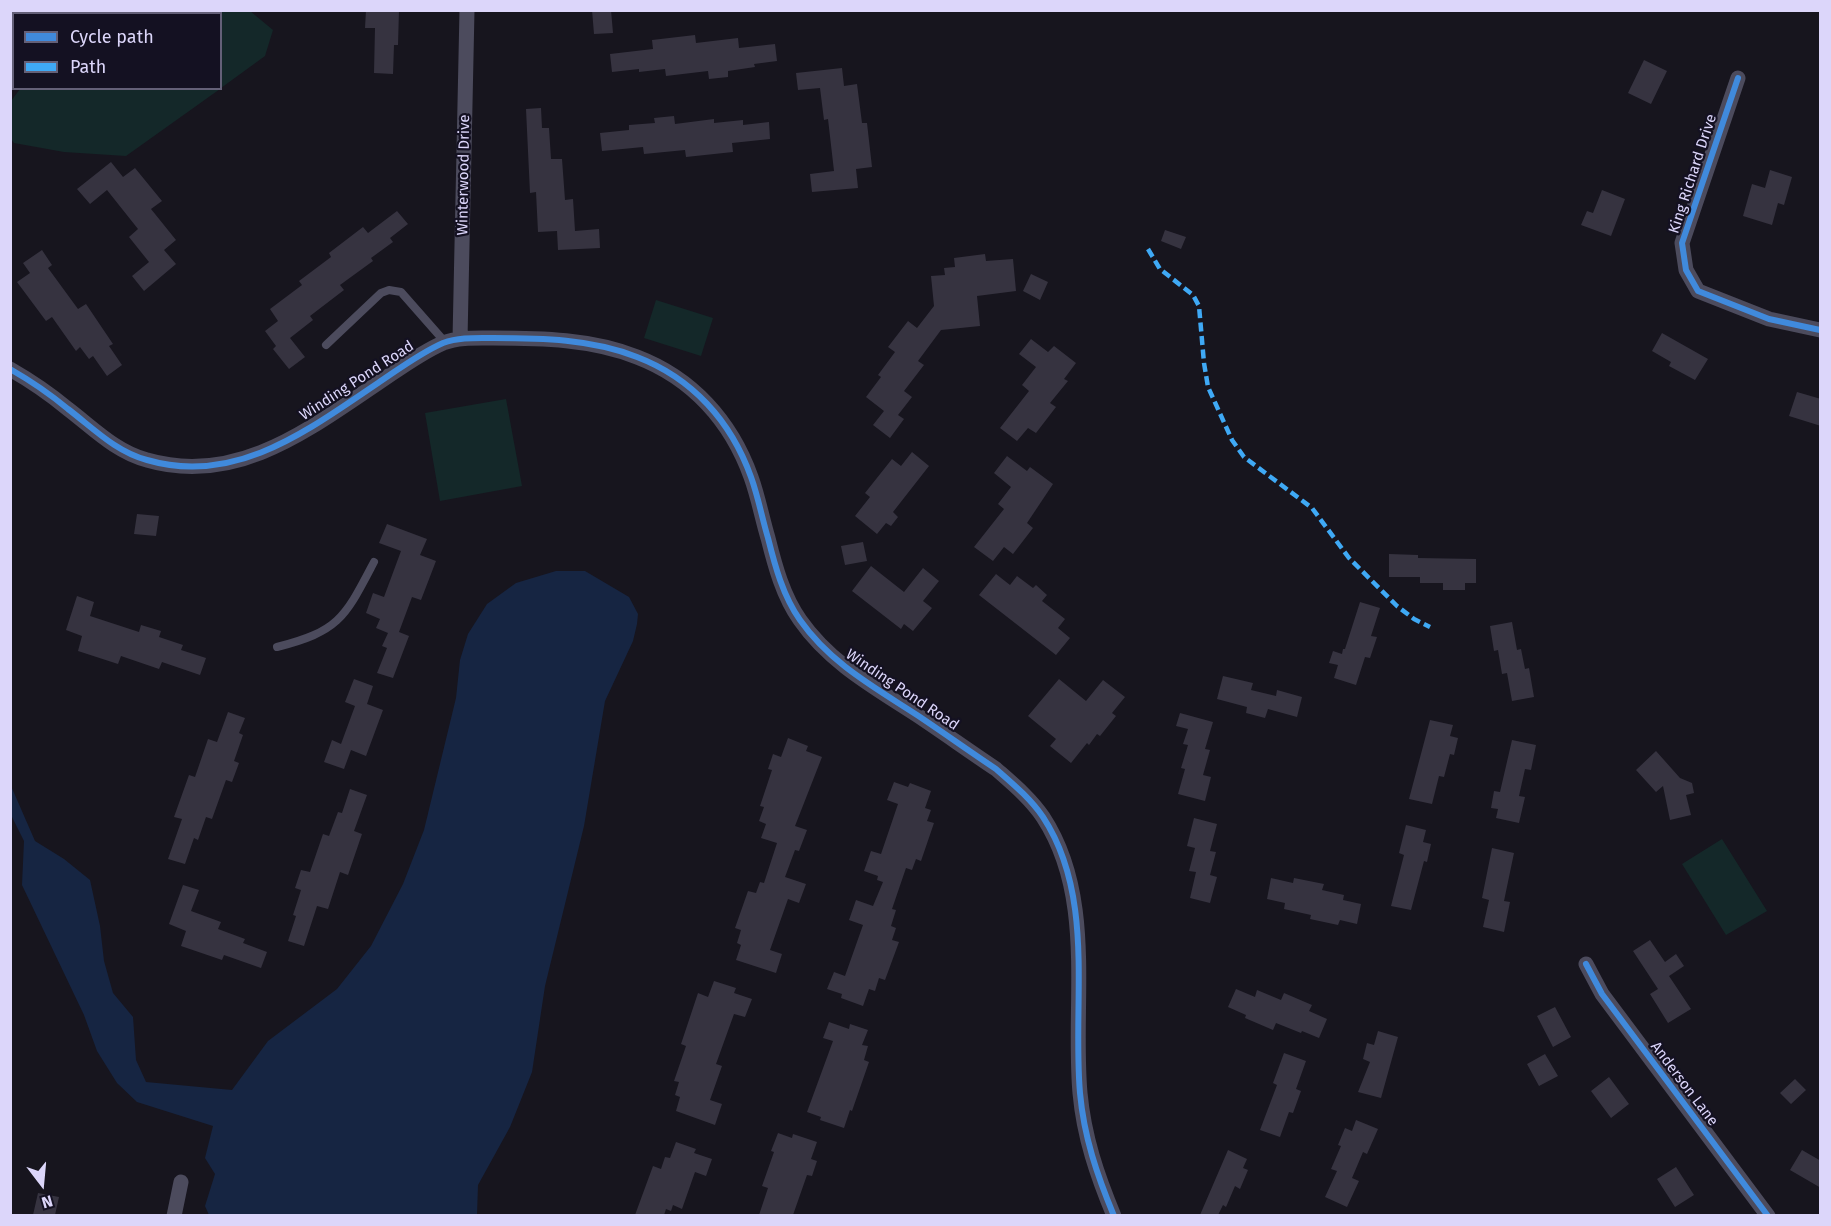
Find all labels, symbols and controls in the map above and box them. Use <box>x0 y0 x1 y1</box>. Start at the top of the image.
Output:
legend <box>12 12 222 90</box>
text: Cycle path <box>70 26 154 48</box>
text: Path <box>70 56 106 78</box>
street label: King Richard Drive <box>1665 112 1721 236</box>
street label: Winterwood Drive <box>454 114 474 236</box>
street label: Winding Pond Road <box>297 337 417 425</box>
street label: Winding Pond Road <box>842 645 962 735</box>
street label: Anderson Lane <box>1646 1038 1722 1130</box>
north arrow <box>12 1154 72 1214</box>
text: N <box>39 1191 55 1212</box>

